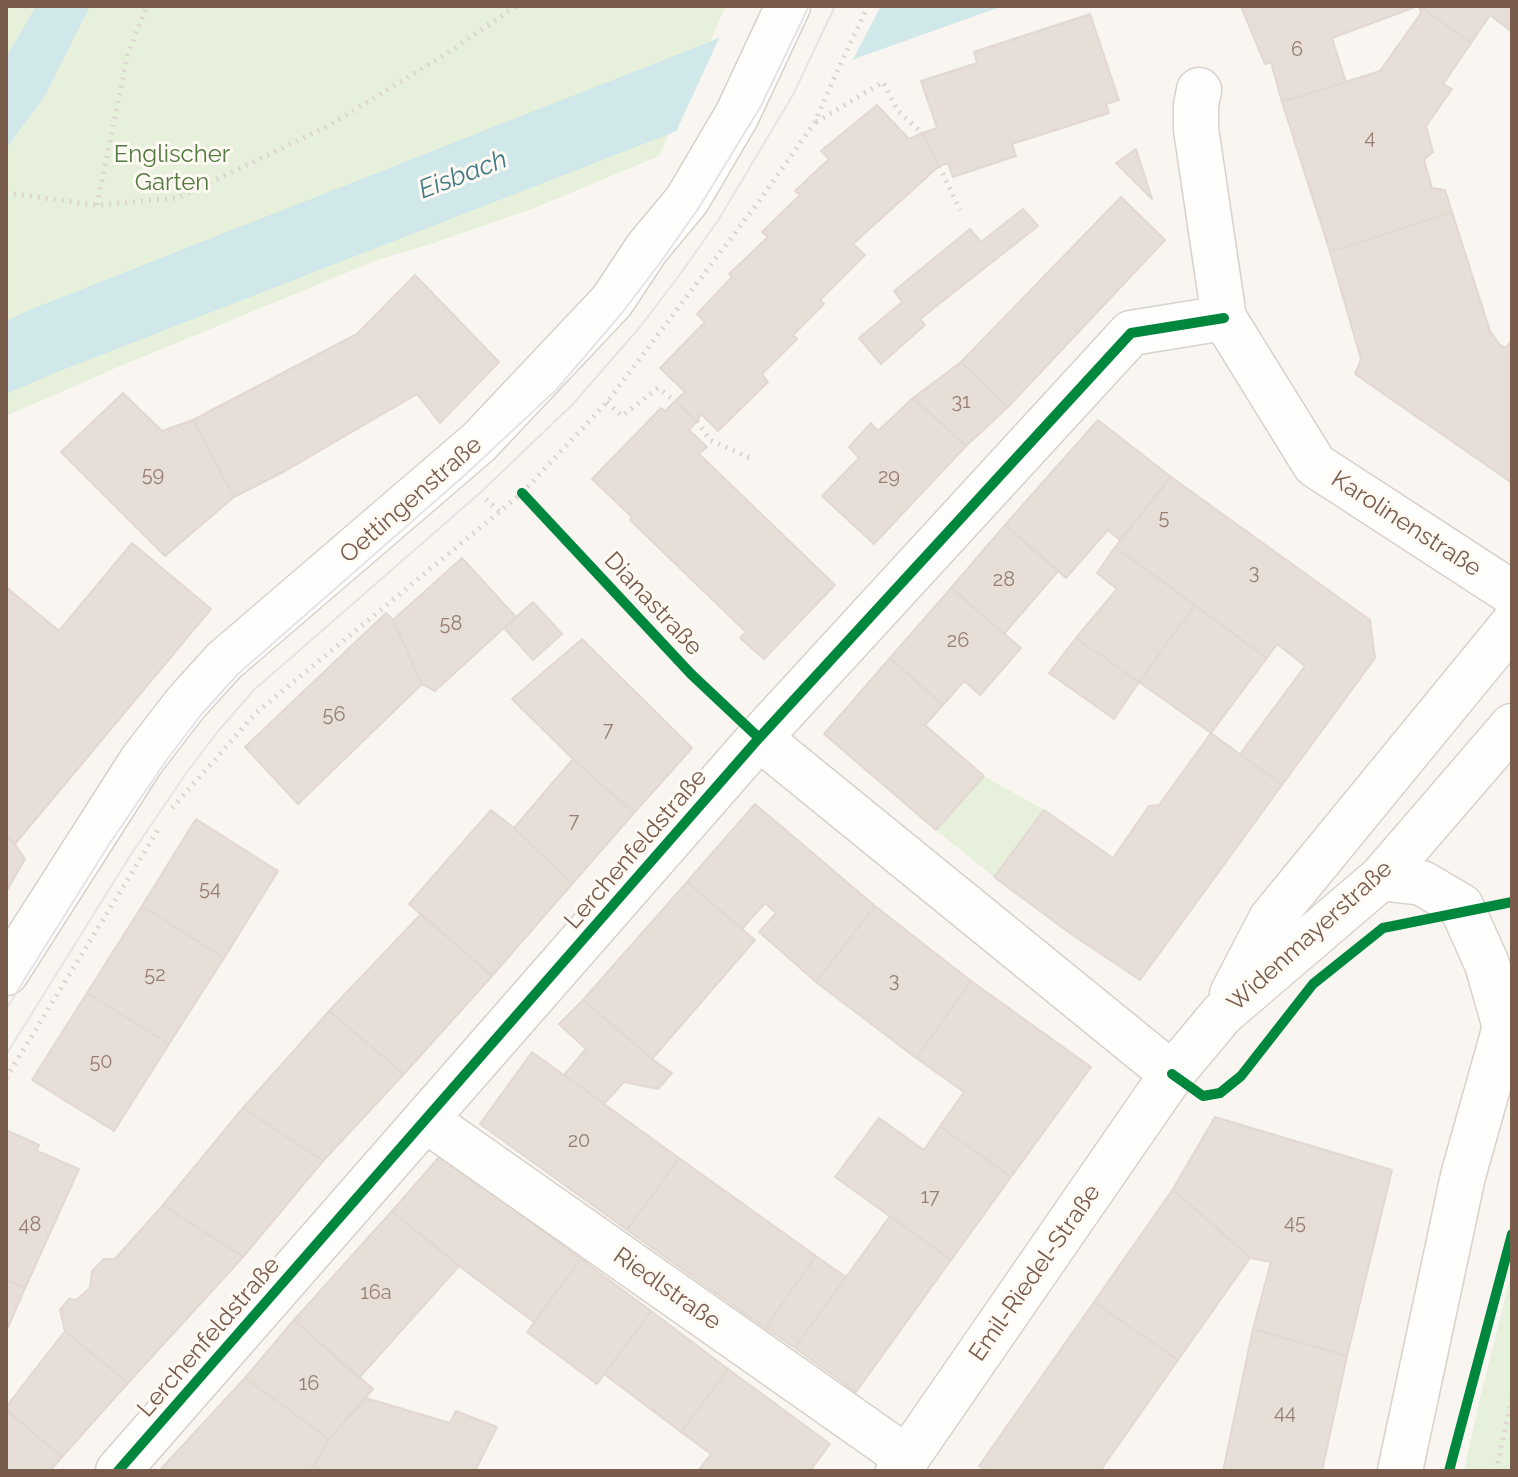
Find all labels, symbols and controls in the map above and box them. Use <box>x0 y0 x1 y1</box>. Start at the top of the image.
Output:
house number: 6 <box>1291 38 1303 62</box>
house number: 4 <box>1365 126 1375 150</box>
park label: Englischer Garten <box>114 141 230 197</box>
water label: Eisbach <box>414 144 512 206</box>
house number: 31 <box>951 390 971 414</box>
street label: Oettingenstraße <box>334 431 488 569</box>
house number: 59 <box>142 463 164 487</box>
house number: 29 <box>878 465 900 489</box>
street label: Karolinenstraße <box>1326 465 1486 583</box>
house number: 5 <box>1159 506 1169 530</box>
street label: Dianastraße <box>598 546 708 662</box>
house number: 3 <box>1249 561 1259 585</box>
house number: 28 <box>993 568 1015 592</box>
house number: 58 <box>440 612 462 636</box>
house number: 26 <box>947 629 969 653</box>
house number: 56 <box>323 703 345 727</box>
house number: 7 <box>603 718 613 742</box>
street label: Lerchenfeldstraße <box>559 763 713 935</box>
house number: 7 <box>569 809 579 833</box>
street label: Widenmayerstraße <box>1222 855 1398 1017</box>
house number: 54 <box>199 877 221 901</box>
house number: 52 <box>144 963 166 987</box>
house number: 3 <box>889 969 899 993</box>
house number: 50 <box>89 1050 113 1074</box>
house number: 20 <box>568 1129 590 1153</box>
street label: Emil-Riedel-Straße <box>963 1179 1107 1367</box>
house number: 17 <box>920 1185 940 1209</box>
house number: 45 <box>1284 1211 1306 1235</box>
house number: 48 <box>19 1213 41 1237</box>
street label: Riedlstraße <box>608 1241 726 1337</box>
street label: Lerchenfeldstraße <box>132 1251 286 1423</box>
house number: 16a <box>360 1281 392 1305</box>
house number: 16 <box>299 1372 319 1396</box>
house number: 44 <box>1274 1401 1296 1425</box>

